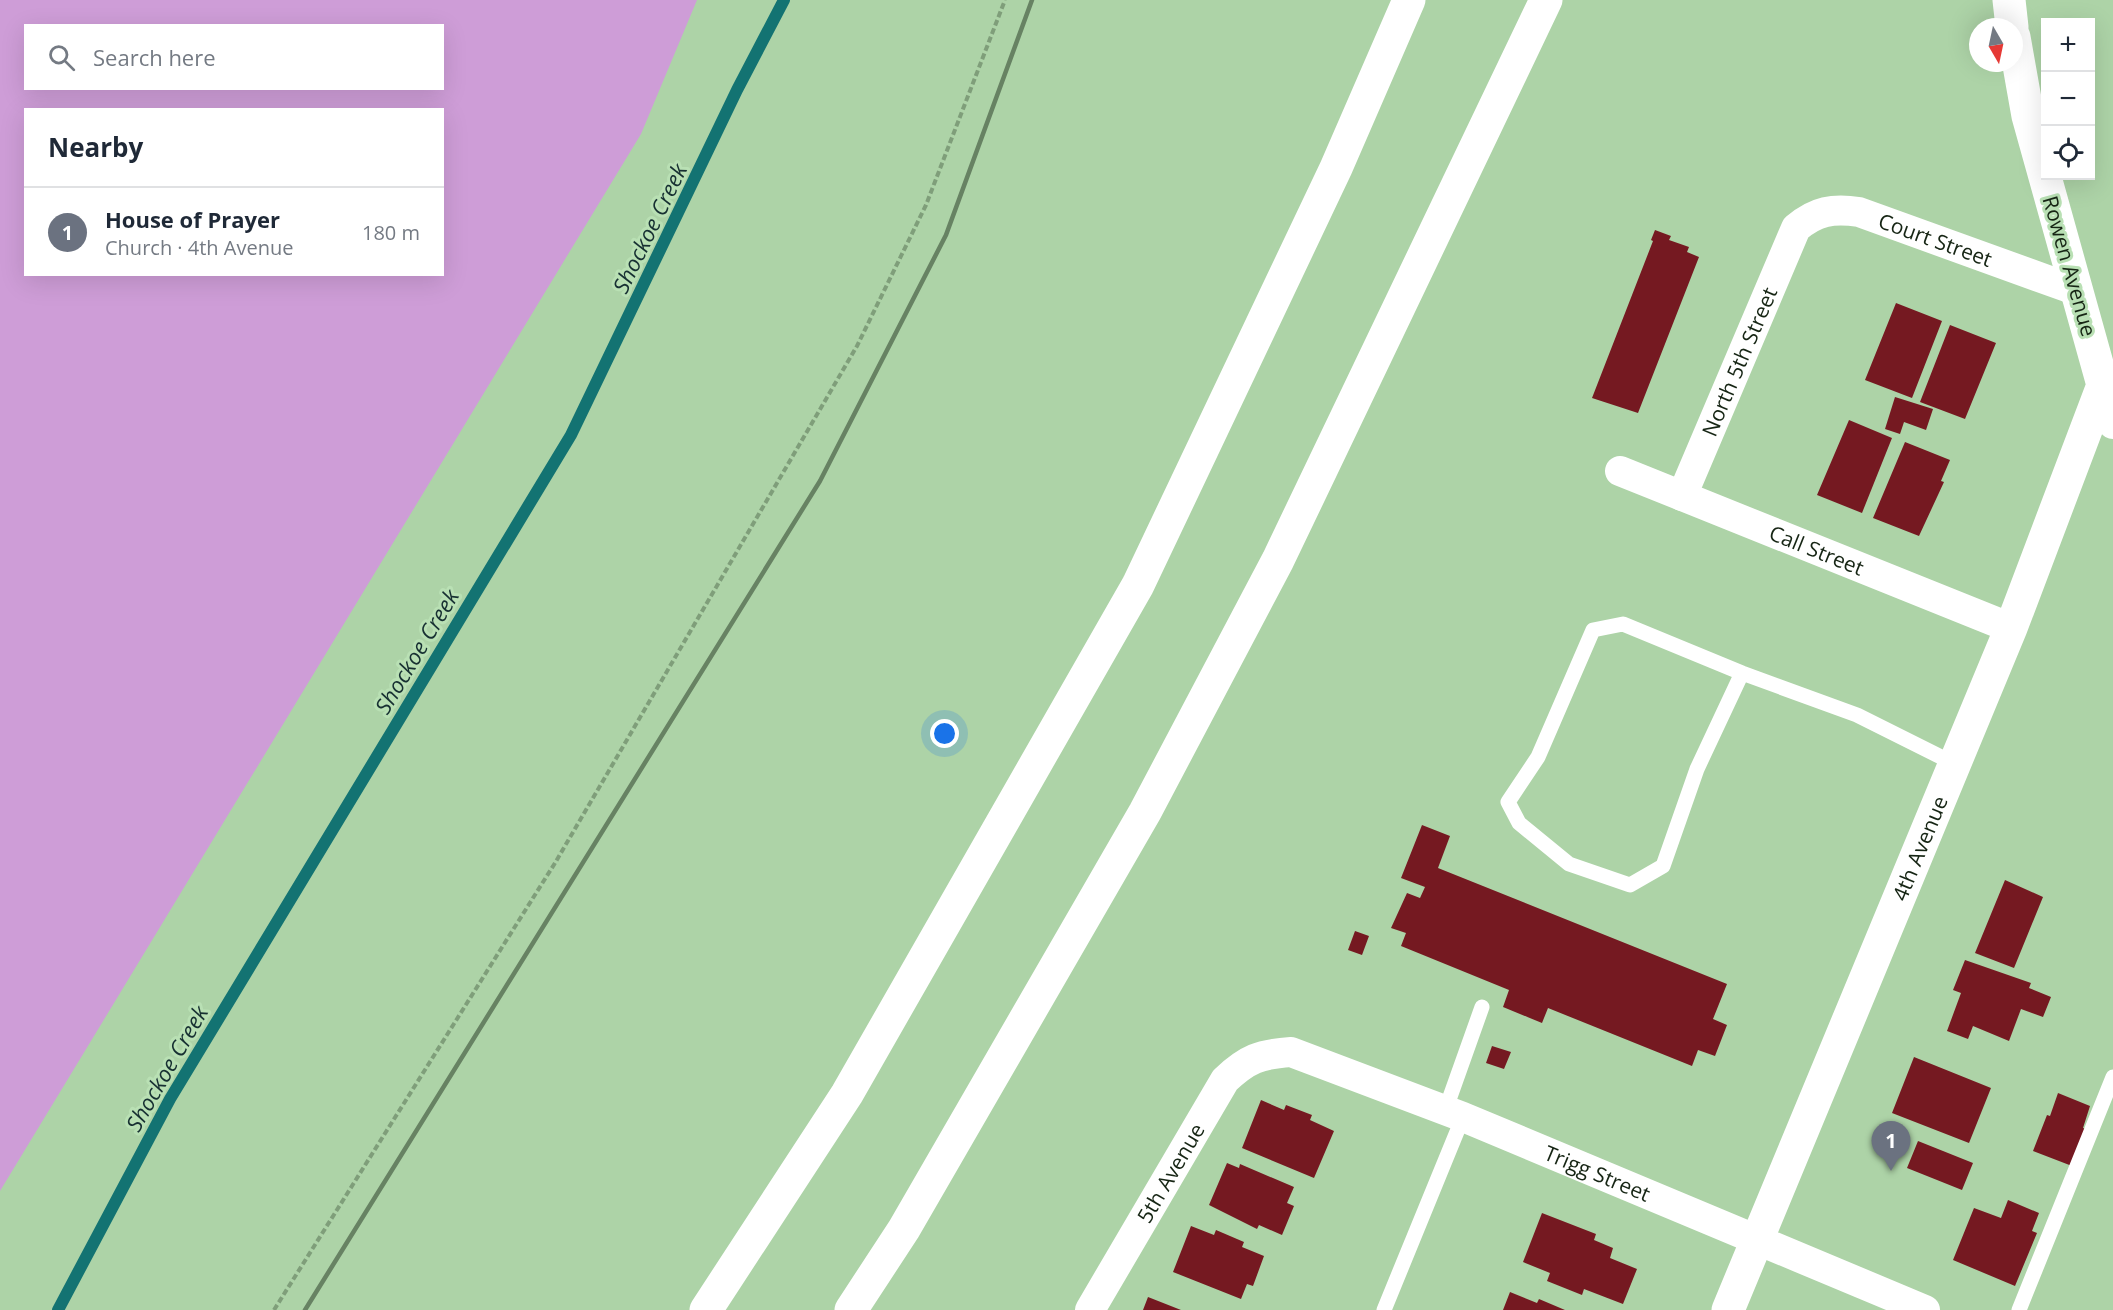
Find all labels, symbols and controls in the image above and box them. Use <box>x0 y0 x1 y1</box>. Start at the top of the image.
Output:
north arrow <box>1969 18 2023 72</box>
map controls <box>2041 18 2095 180</box>
button: + <box>2041 18 2095 72</box>
search box <box>24 24 444 90</box>
icon: search <box>45 41 78 74</box>
text: Search here <box>93 42 216 72</box>
button: − <box>2041 72 2095 126</box>
button: locate <box>2041 126 2095 180</box>
text: Nearby <box>48 129 143 165</box>
water label: Shockoe Creek <box>605 157 694 298</box>
street label: Rowen Avenue <box>2037 192 2103 340</box>
text: House of Prayer <box>105 204 280 234</box>
street label: Court Street <box>1875 206 1996 273</box>
text: 1 <box>62 219 73 246</box>
text: 180 m <box>362 219 420 246</box>
text: Church · 4th Avenue <box>105 234 293 261</box>
street label: North 5th Street <box>1695 283 1783 441</box>
street label: Call Street <box>1765 518 1868 582</box>
water label: Shockoe Creek <box>367 582 466 719</box>
your location <box>930 719 959 748</box>
street label: 4th Avenue <box>1885 792 1954 905</box>
water label: Shockoe Creek <box>118 999 215 1136</box>
street label: 5th Avenue <box>1130 1118 1211 1228</box>
pin: 1 <box>1872 1122 1910 1171</box>
street label: Trigg Street <box>1540 1139 1655 1208</box>

